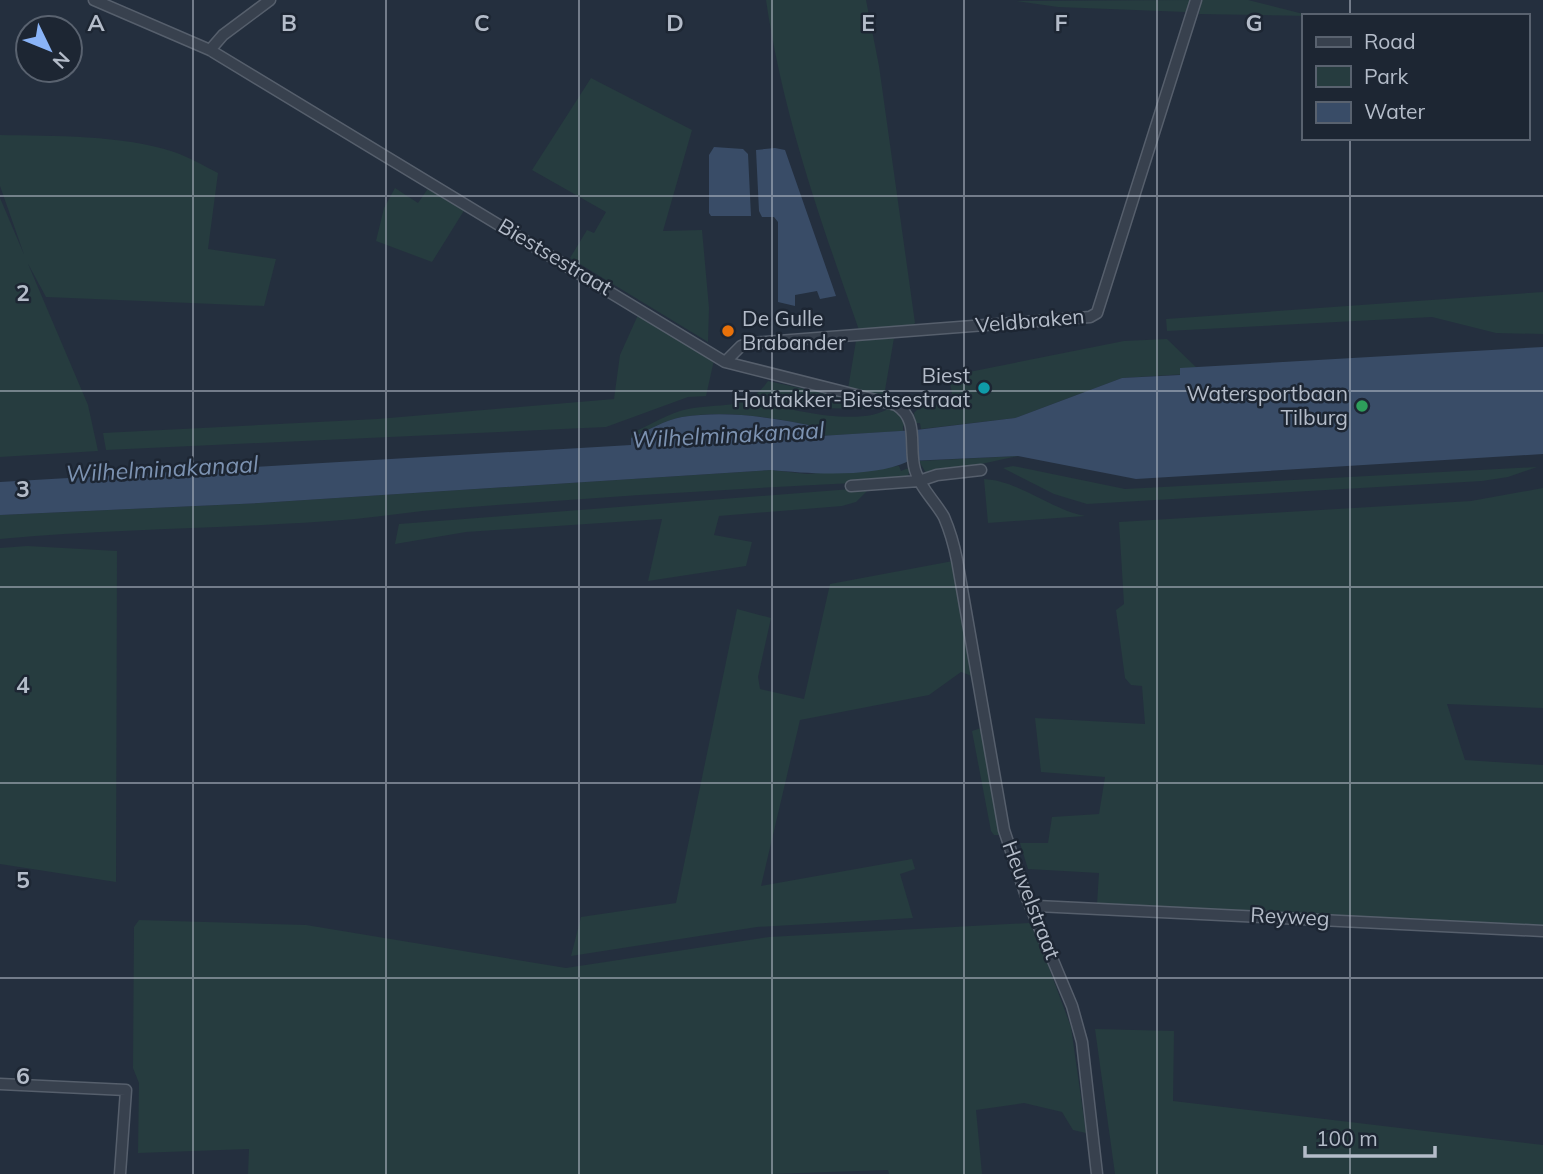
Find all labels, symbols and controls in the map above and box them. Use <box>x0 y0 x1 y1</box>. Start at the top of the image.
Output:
text: A <box>87 8 105 37</box>
text: B <box>281 8 297 37</box>
text: C <box>474 8 490 37</box>
text: D <box>666 8 684 37</box>
text: E <box>861 8 875 37</box>
text: F <box>1054 8 1068 37</box>
text: G <box>1245 8 1263 37</box>
north arrow <box>14 14 84 84</box>
legend <box>1302 14 1529 140</box>
text: Road <box>1364 28 1415 54</box>
text: N <box>48 47 75 74</box>
text: Park <box>1364 63 1408 89</box>
text: Water <box>1364 98 1425 124</box>
street label: Biestsestraat <box>494 212 617 300</box>
text: 2 <box>16 278 30 307</box>
street label: Veldbraken <box>974 302 1086 338</box>
place label: De Gulle Brabander <box>742 305 846 355</box>
marker: De Gulle Brabander <box>720 323 736 339</box>
place label: Biest Houtakker-Biestsestraat <box>733 362 970 412</box>
marker: Biest Houtakker-Biestsestraat <box>976 380 992 396</box>
place label: Watersportbaan Tilburg <box>1186 380 1348 430</box>
marker: Watersportbaan Tilburg <box>1354 398 1370 414</box>
water label: Wilhelminakanaal <box>631 415 826 454</box>
water label: Wilhelminakanaal <box>65 449 260 488</box>
text: 3 <box>16 474 30 503</box>
text: 4 <box>16 670 30 699</box>
street label: Heuvelstraat <box>997 837 1066 963</box>
text: 5 <box>16 865 30 894</box>
street label: Reyweg <box>1250 901 1330 931</box>
text: 6 <box>16 1061 30 1090</box>
scale bar <box>1305 1114 1434 1158</box>
text: 100 m <box>1316 1125 1378 1151</box>

